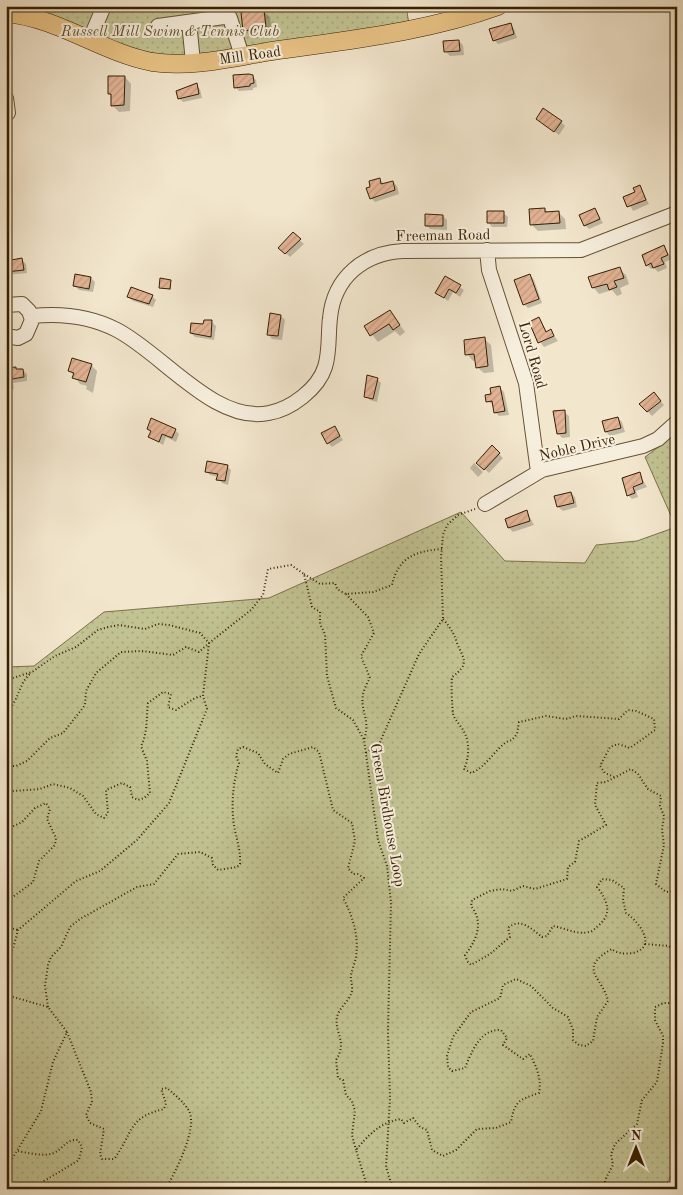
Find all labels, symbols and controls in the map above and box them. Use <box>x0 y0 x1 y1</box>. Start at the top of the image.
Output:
park label: Russell Mill Swim & Tennis Club <box>60 25 279 40</box>
street label: Mill Road <box>218 45 282 68</box>
street label: Freeman Road <box>395 228 491 245</box>
street label: Lord Road <box>515 320 548 391</box>
street label: Noble Drive <box>538 432 617 465</box>
street label: Green Birdhouse Loop <box>367 742 407 888</box>
north arrow <box>610 1122 660 1172</box>
text: N <box>631 1129 642 1143</box>

